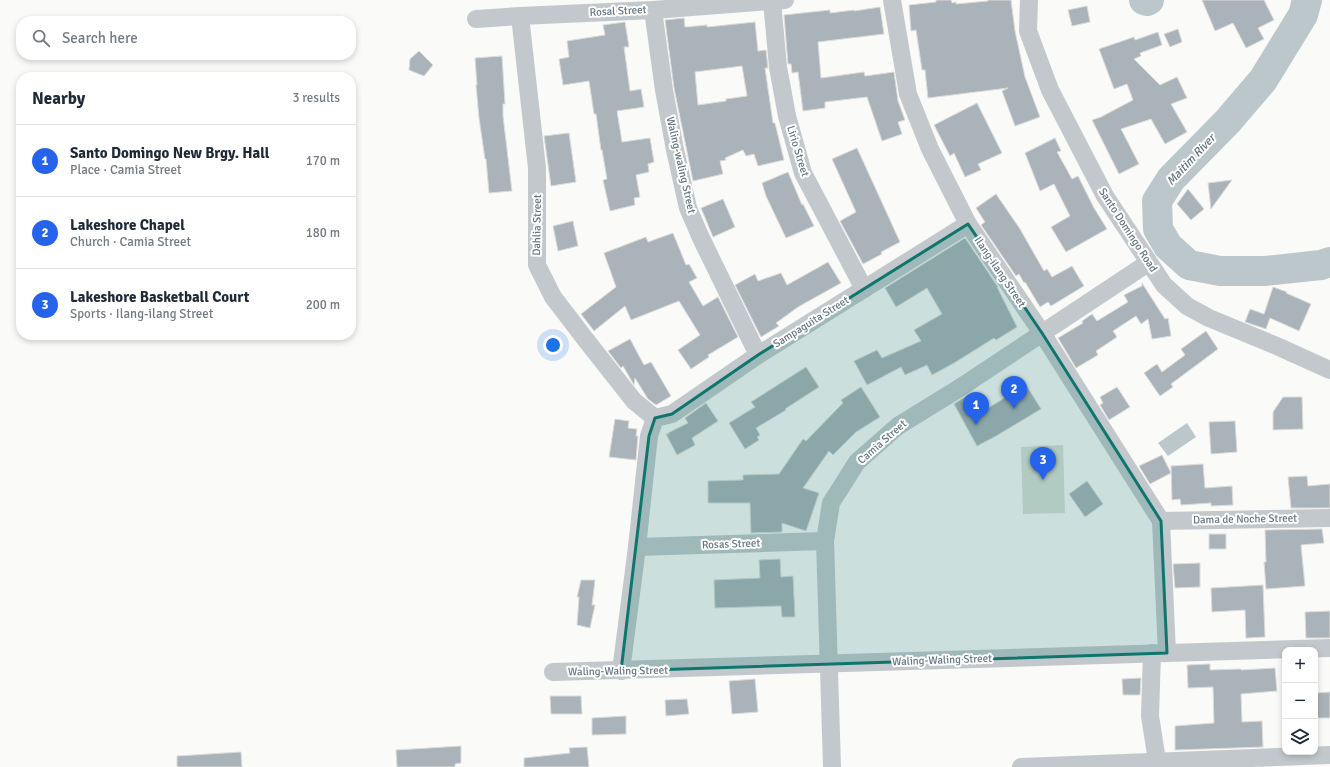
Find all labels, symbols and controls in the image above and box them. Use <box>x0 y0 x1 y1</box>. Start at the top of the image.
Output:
street label: Rosal Street <box>589 3 647 19</box>
search box <box>16 16 356 60</box>
icon: search <box>30 27 52 49</box>
text: Search here <box>62 29 138 47</box>
text: Nearby <box>32 88 85 109</box>
text: 3 results <box>292 90 340 106</box>
street label: Waling-waling Street <box>664 115 698 215</box>
street label: Lirio Street <box>784 124 812 178</box>
water label: Maitim River <box>1163 130 1220 189</box>
text: Santo Domingo New Brgy. Hall <box>70 144 270 162</box>
text: 1 <box>41 153 49 169</box>
text: 170 m <box>306 153 340 169</box>
text: Place · Camia Street <box>70 162 182 178</box>
street label: Santo Domingo Road <box>1096 186 1160 275</box>
street label: Dahlia Street <box>530 194 544 256</box>
text: Lakeshore Chapel <box>70 216 185 234</box>
text: 2 <box>41 225 49 241</box>
text: 180 m <box>306 225 340 241</box>
text: Church · Camia Street <box>70 234 191 250</box>
street label: Ilang-ilang Street <box>972 234 1029 310</box>
text: Lakeshore Basketball Court <box>70 288 249 306</box>
street label: Sampaguita Street <box>771 293 851 351</box>
text: 3 <box>41 297 49 313</box>
text: 200 m <box>306 297 340 313</box>
text: Sports · Ilang-ilang Street <box>70 306 213 322</box>
your location <box>543 335 563 355</box>
pin: 2 <box>1001 376 1027 409</box>
pin: 1 <box>963 392 989 425</box>
street label: Camia Street <box>855 417 909 467</box>
pin: 3 <box>1030 447 1056 480</box>
street label: Dama de Noche Street <box>1193 512 1297 526</box>
street label: Rosas Street <box>702 536 761 552</box>
map controls <box>1282 647 1318 755</box>
button: + <box>1282 647 1318 683</box>
street label: Waling-Waling Street <box>892 652 992 668</box>
street label: Waling-Waling Street <box>568 664 668 678</box>
button: − <box>1282 683 1318 719</box>
button: layers <box>1282 719 1318 755</box>

